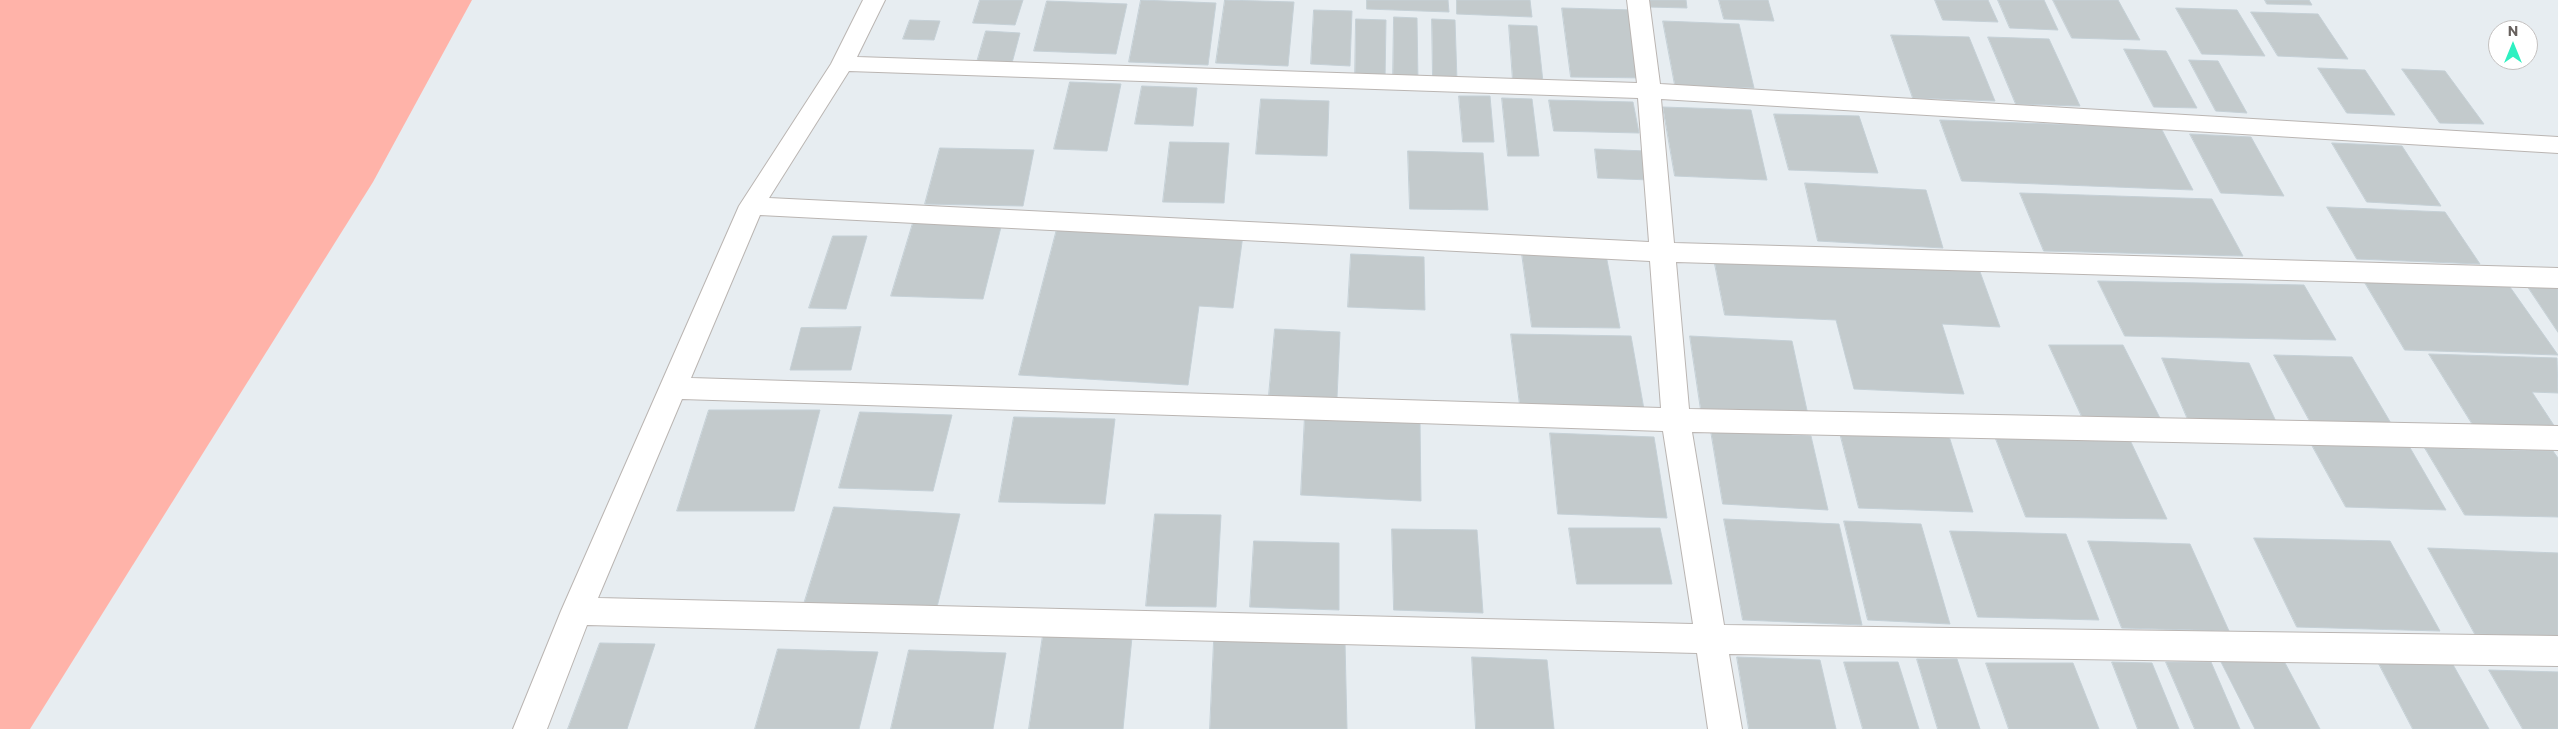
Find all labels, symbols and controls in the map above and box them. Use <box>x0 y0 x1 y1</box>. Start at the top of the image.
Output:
north arrow <box>2488 20 2538 70</box>
text: N <box>2508 22 2518 39</box>

